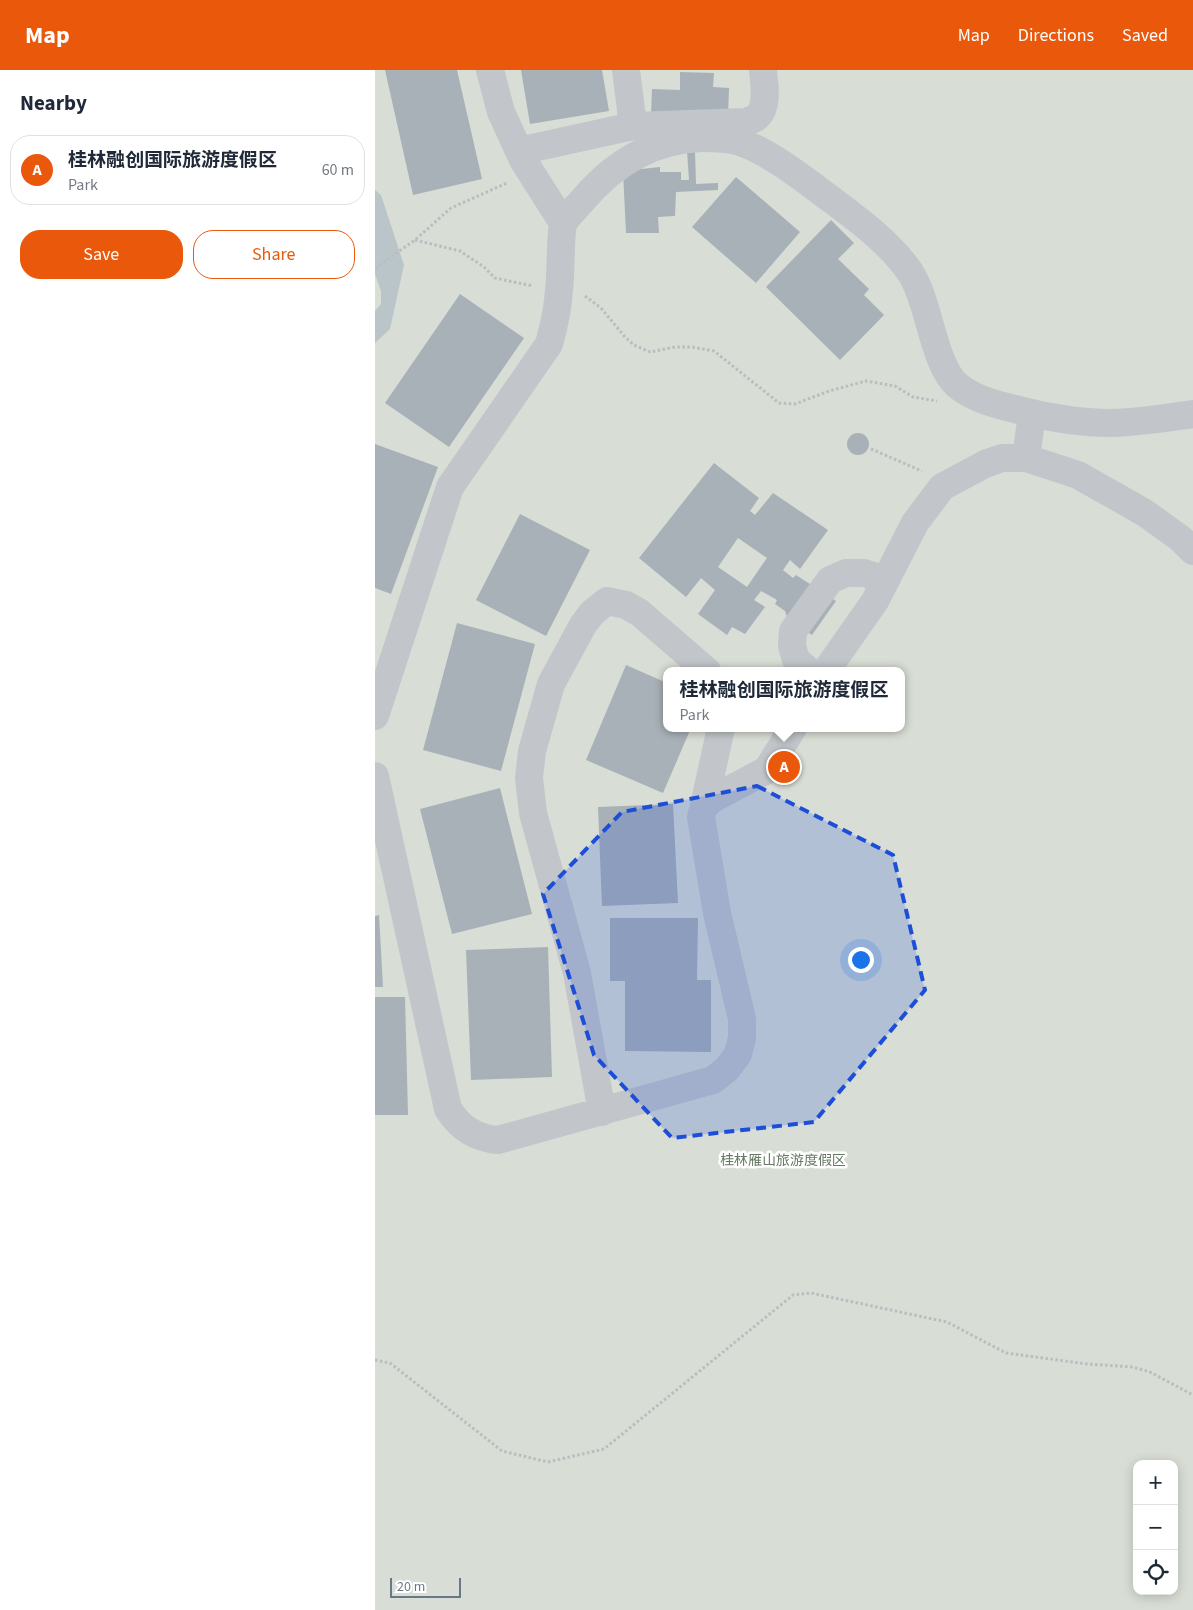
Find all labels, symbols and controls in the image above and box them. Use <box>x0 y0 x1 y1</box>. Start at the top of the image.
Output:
text: Map <box>25 18 70 53</box>
text: Map <box>958 23 990 48</box>
text: Directions <box>1018 23 1094 48</box>
text: Saved <box>1122 23 1168 48</box>
text: Nearby <box>20 88 87 118</box>
text: 桂林融创国际旅游度假区 <box>68 147 277 174</box>
text: A <box>32 159 42 181</box>
text: 60 m <box>322 159 354 181</box>
text: Park <box>68 174 98 196</box>
button: Save <box>20 230 183 279</box>
button: Share <box>193 230 355 279</box>
popup <box>663 667 905 732</box>
text: 桂林融创国际旅游度假区 <box>679 677 889 704</box>
text: Park <box>679 704 709 726</box>
pin: A <box>768 748 800 786</box>
your location <box>848 947 874 973</box>
park label: 桂林雁山旅游度假区 <box>720 1151 846 1171</box>
map controls <box>1133 1460 1178 1595</box>
button: + <box>1133 1460 1178 1505</box>
button: − <box>1133 1505 1178 1550</box>
button: locate <box>1133 1550 1178 1595</box>
scale bar <box>390 1575 461 1598</box>
text: 20 m <box>397 1577 425 1597</box>

